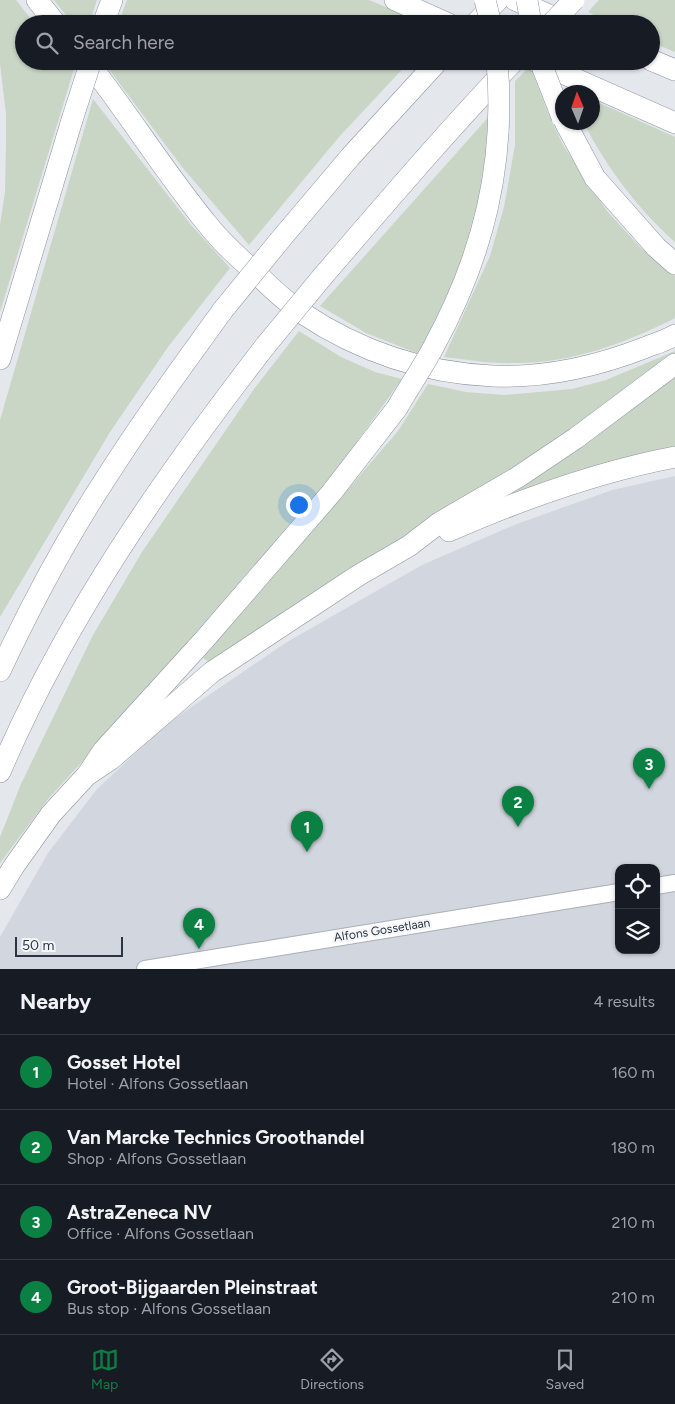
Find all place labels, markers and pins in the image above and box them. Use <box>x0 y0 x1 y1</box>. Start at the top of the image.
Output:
pin: 3 <box>633 748 665 789</box>
pin: 2 <box>502 786 534 827</box>
pin: 1 <box>291 811 323 852</box>
pin: 4 <box>183 908 215 949</box>

